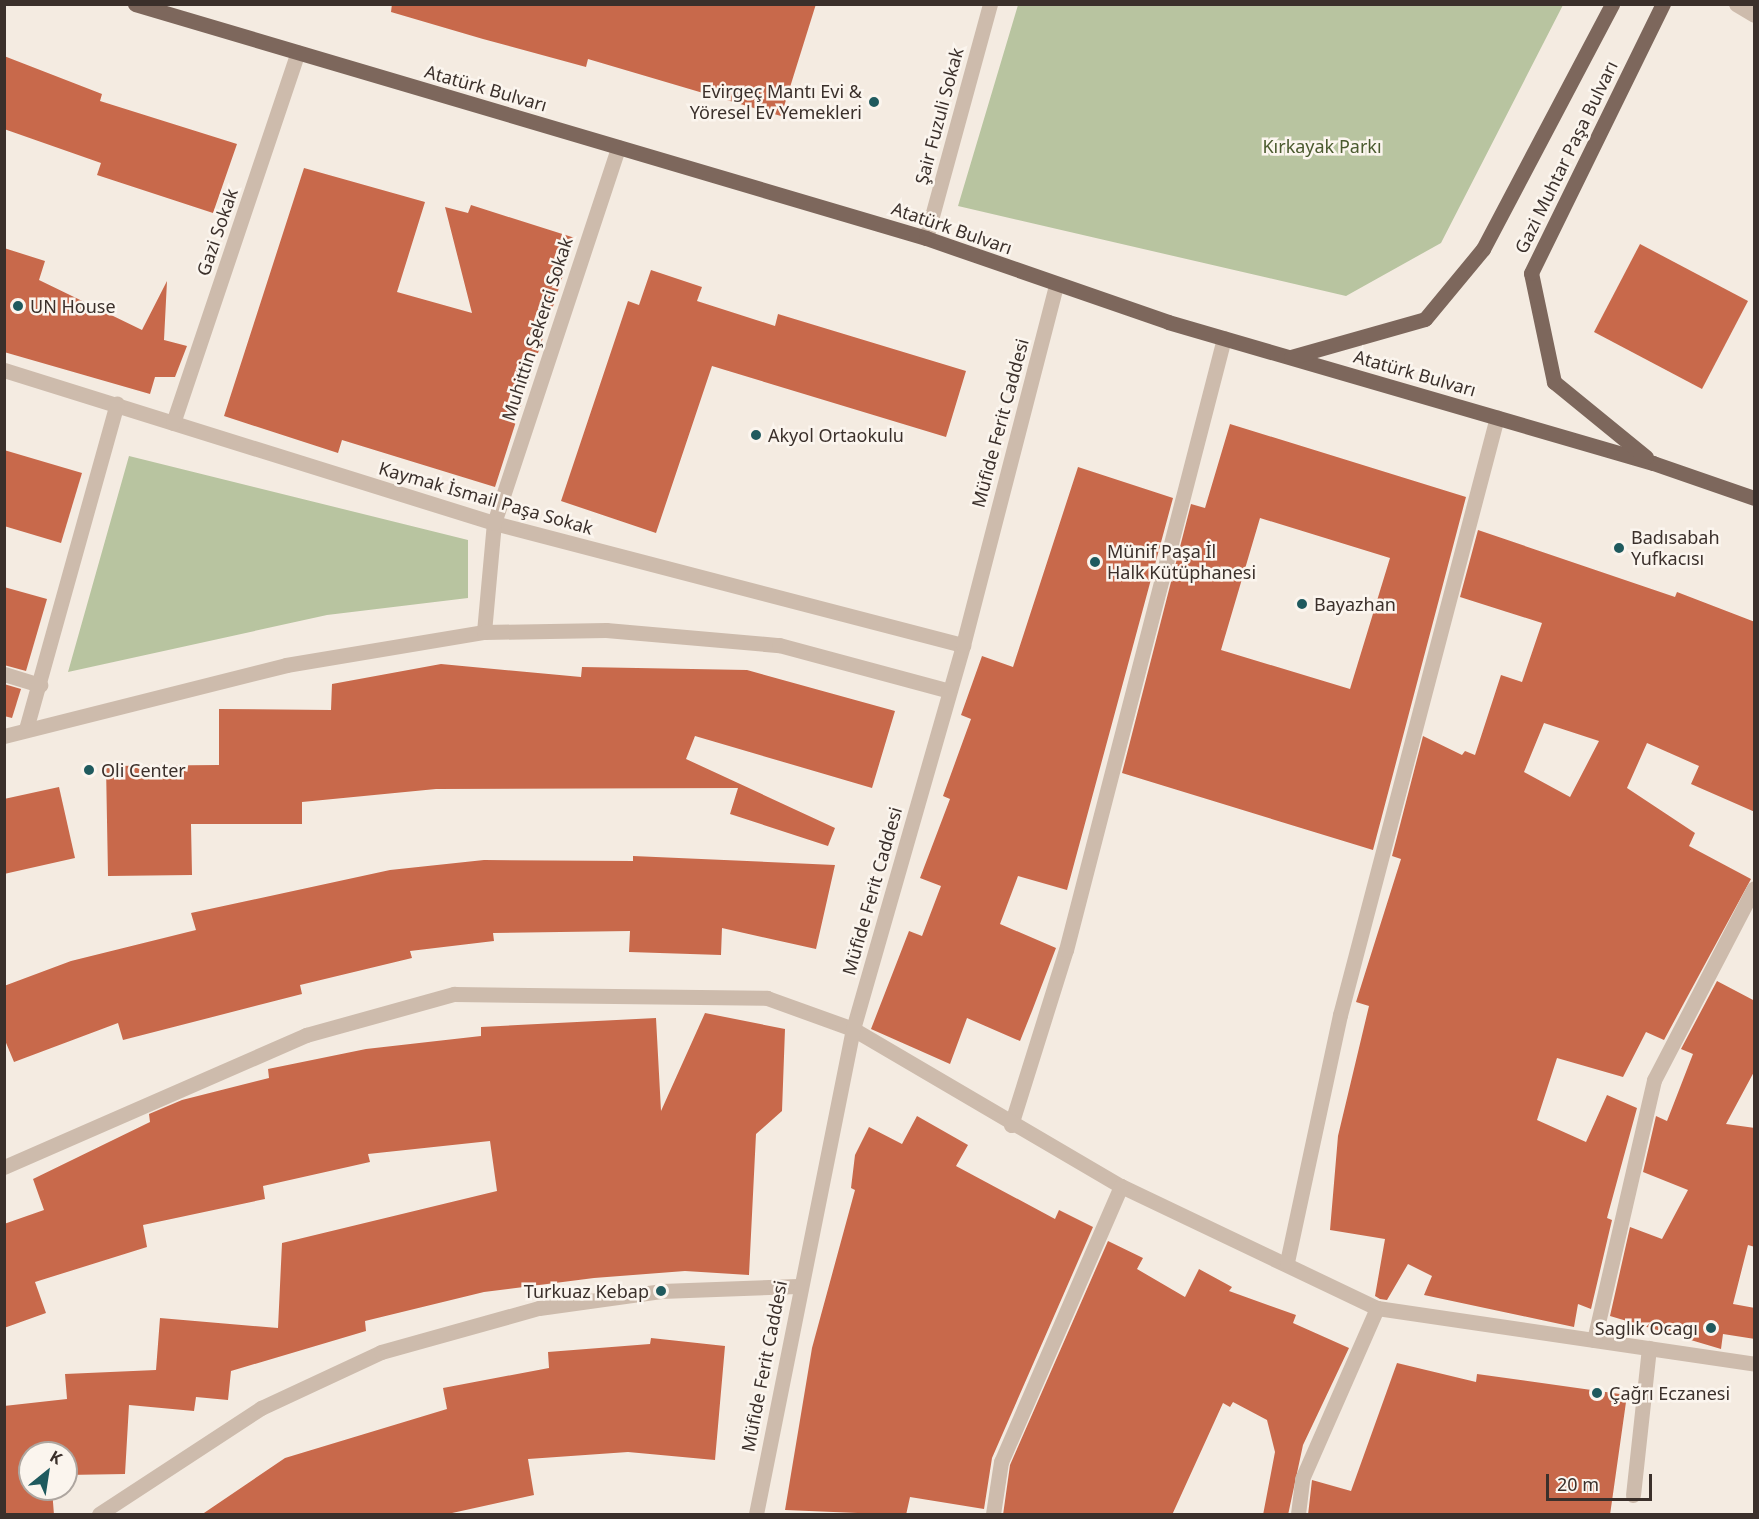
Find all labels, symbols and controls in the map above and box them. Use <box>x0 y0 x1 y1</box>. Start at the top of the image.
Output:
street label: Şair Fuzuli Sokak <box>910 45 968 187</box>
street label: Gazi Muhtar Paşa Bulvarı <box>1510 57 1622 257</box>
street label: Atatürk Bulvarı <box>422 60 550 116</box>
place label: Evirgeç Mantı Evi & Yöresel Ev Yemekleri <box>690 81 862 124</box>
marker: Evirgeç Mantı Evi & Yöresel Ev Yemekleri <box>867 95 881 109</box>
park label: Kırkayak Parkı <box>1262 135 1382 157</box>
street label: Gazi Sokak <box>192 185 242 279</box>
street label: Atatürk Bulvarı <box>889 197 1015 259</box>
street label: Muhittin Şekerci Sokak <box>497 235 577 423</box>
place label: UN House <box>30 295 116 317</box>
marker: UN House <box>11 299 25 313</box>
street label: Müfide Ferit Caddesi <box>967 336 1033 510</box>
street label: Atatürk Bulvarı <box>1351 345 1479 401</box>
place label: Akyol Ortaokulu <box>768 424 904 446</box>
marker: Akyol Ortaokulu <box>749 428 763 442</box>
street label: Kaymak İsmail Paşa Sokak <box>376 457 596 539</box>
place label: Badısabah Yufkacısı <box>1631 527 1720 570</box>
place label: Münif Paşa İl Halk Kütüphanesi <box>1107 541 1256 584</box>
marker: Badısabah Yufkacısı <box>1612 541 1626 555</box>
marker: Münif Paşa İl Halk Kütüphanesi <box>1088 555 1102 569</box>
place label: Bayazhan <box>1314 593 1396 615</box>
marker: Bayazhan <box>1295 597 1309 611</box>
place label: Oli Center <box>101 759 186 781</box>
marker: Oli Center <box>82 763 96 777</box>
street label: Müfide Ferit Caddesi <box>838 804 906 978</box>
street label: Müfide Ferit Caddesi <box>737 1279 791 1453</box>
place label: Turkuaz Kebap <box>524 1280 649 1302</box>
marker: Turkuaz Kebap <box>654 1284 668 1298</box>
place label: Saglık Ocagı <box>1595 1317 1698 1339</box>
marker: Saglık Ocagı <box>1702 1319 1720 1337</box>
place label: Çağrı Eczanesi <box>1609 1382 1730 1404</box>
marker: Çağrı Eczanesi <box>1590 1386 1604 1400</box>
north arrow <box>18 1441 78 1501</box>
text: K <box>46 1445 66 1469</box>
scale bar <box>1549 1462 1656 1500</box>
text: 20 m <box>1557 1472 1599 1496</box>

